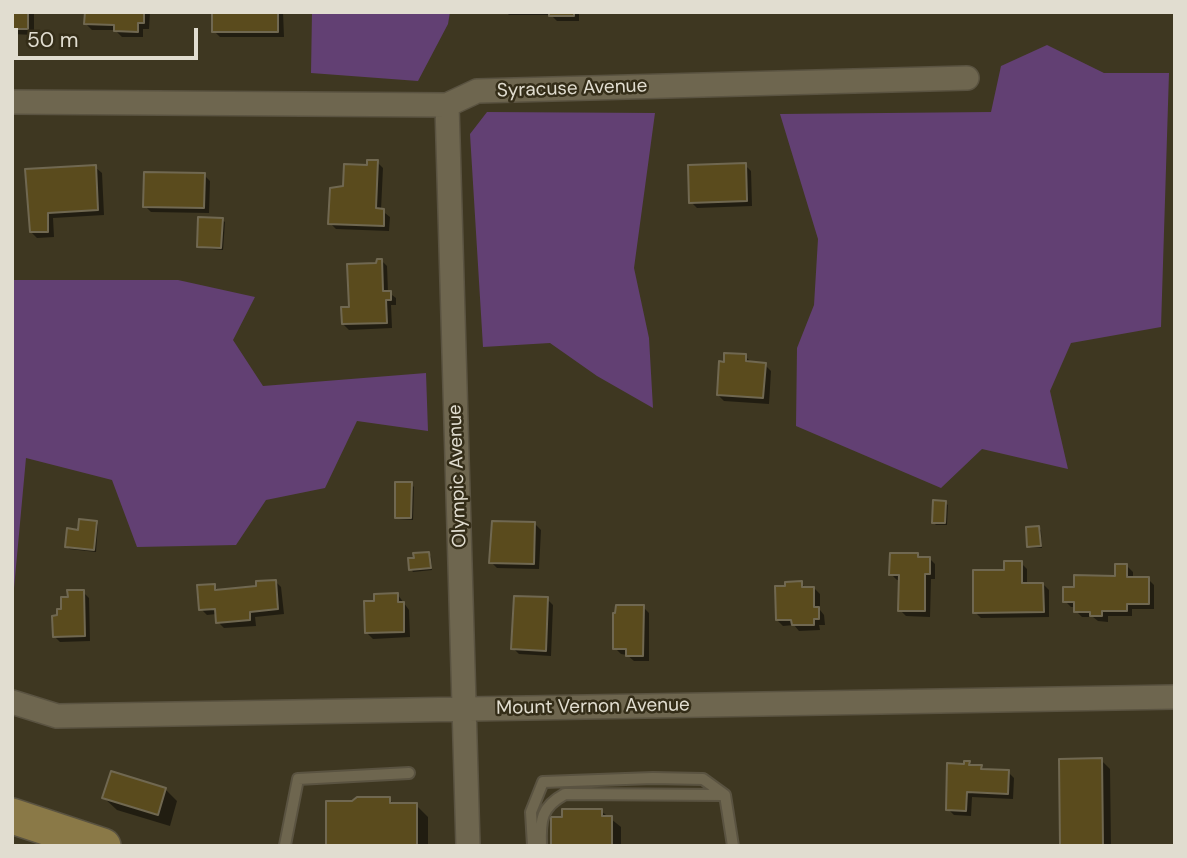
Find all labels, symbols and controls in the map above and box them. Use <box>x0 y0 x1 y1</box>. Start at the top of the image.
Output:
scale bar <box>18 14 201 58</box>
text: 50 m <box>27 26 78 54</box>
street label: Syracuse Avenue <box>496 75 648 103</box>
street label: Olympic Avenue <box>444 404 472 548</box>
street label: Mount Vernon Avenue <box>496 694 690 720</box>

